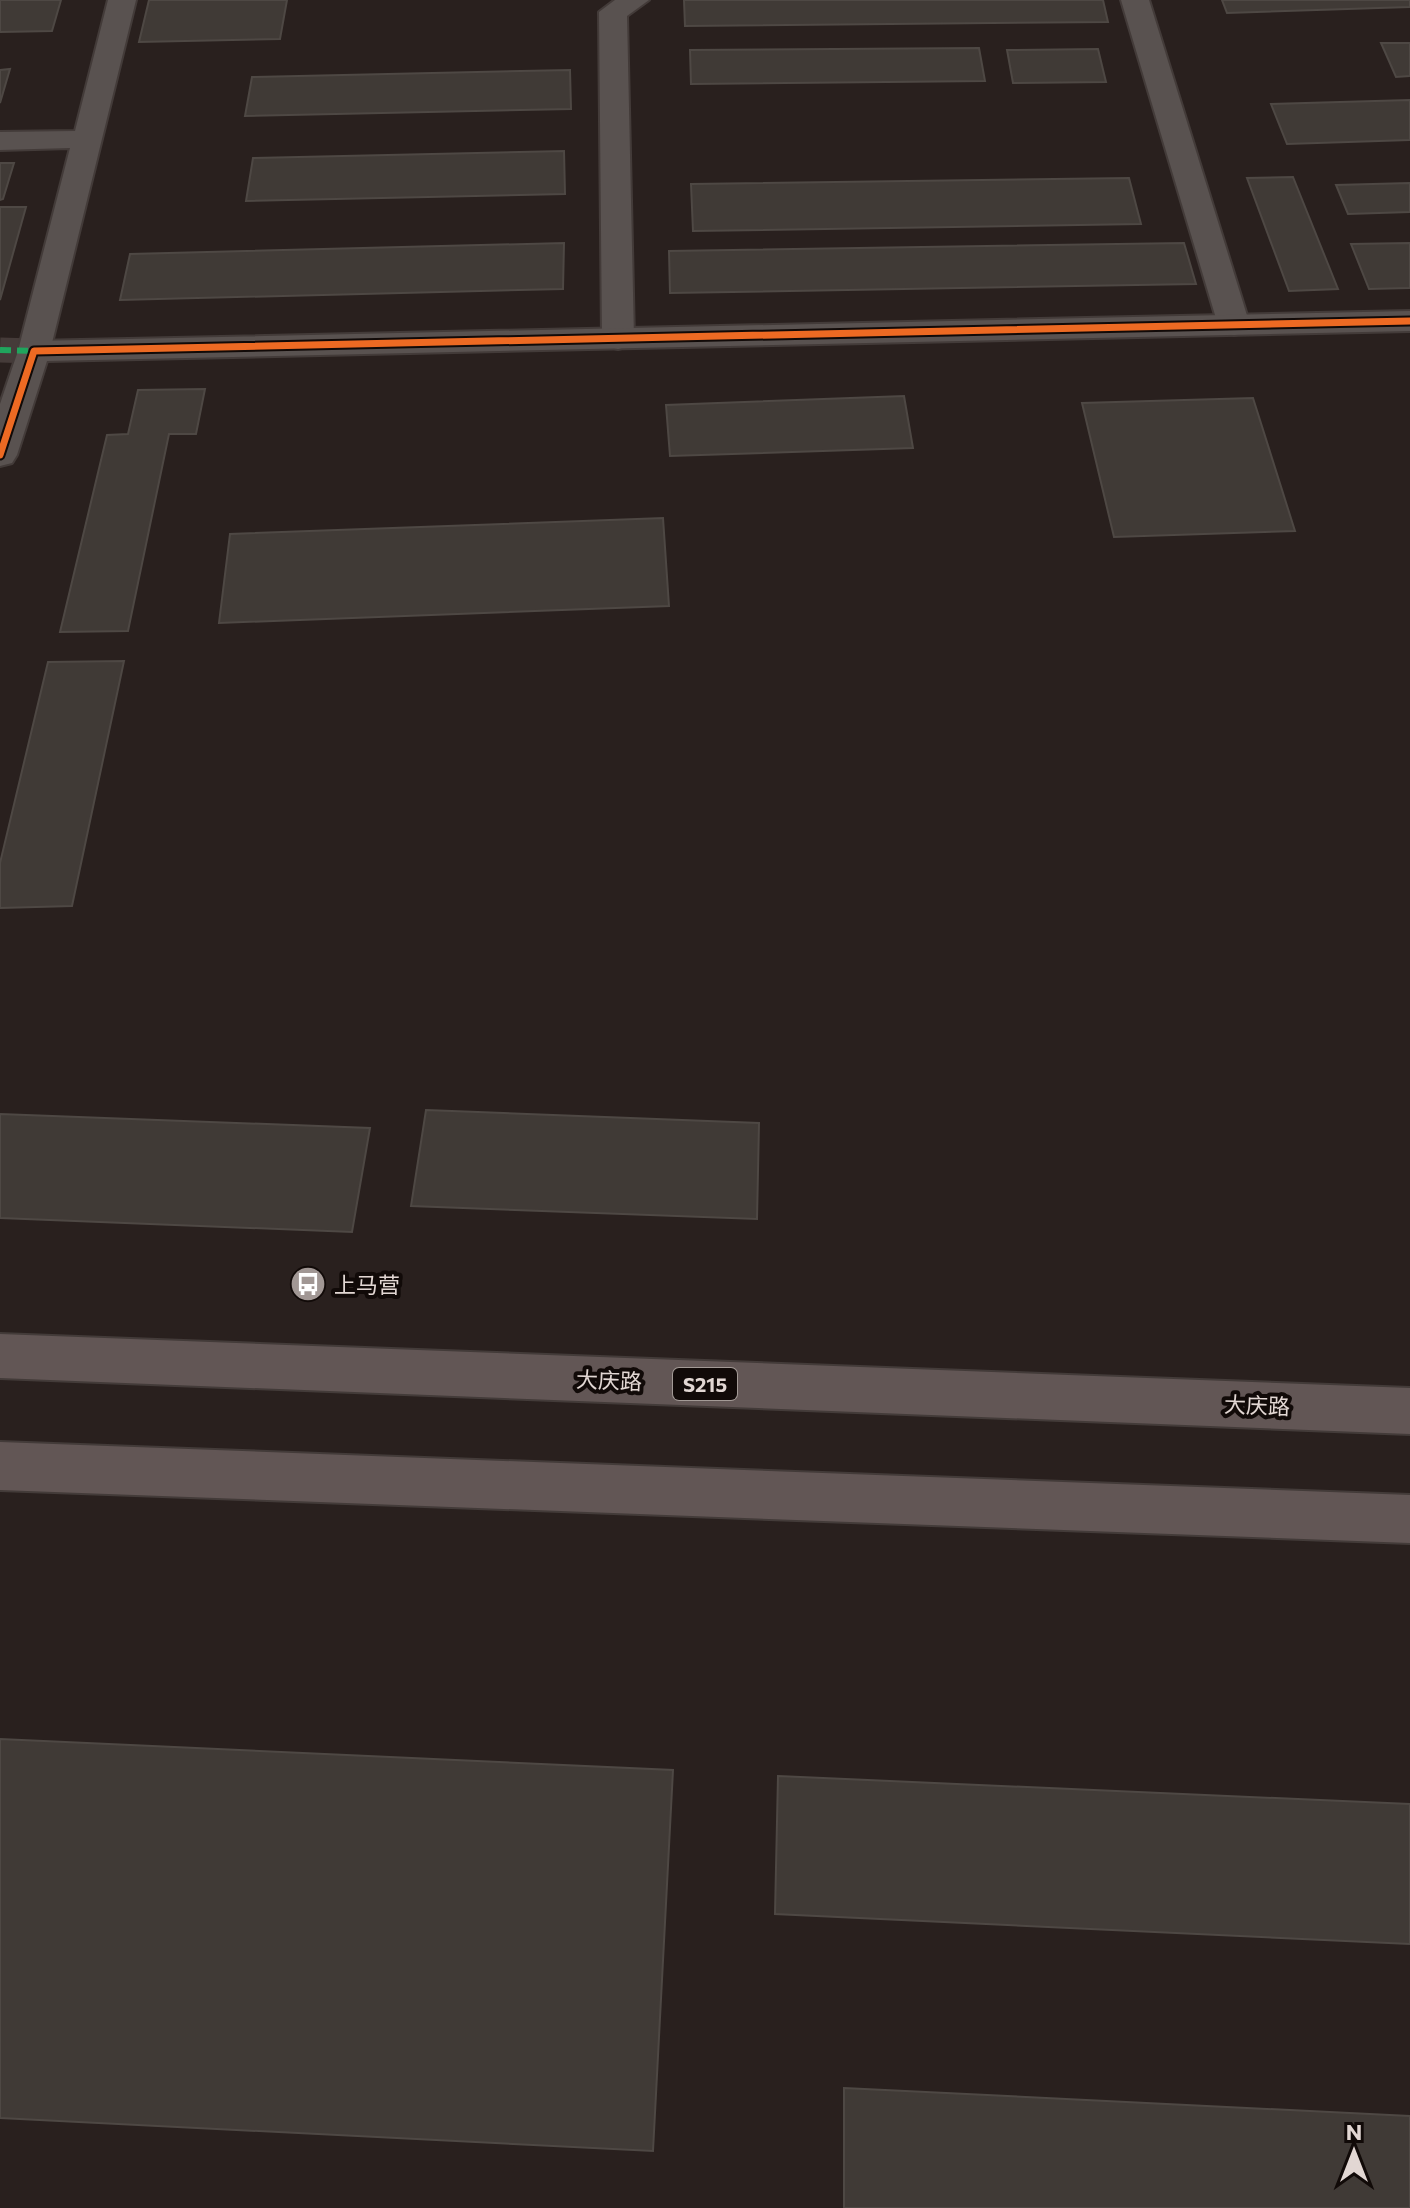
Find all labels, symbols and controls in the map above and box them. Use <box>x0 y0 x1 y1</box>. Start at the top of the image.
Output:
bus stop icon: 上马营 <box>289 1265 327 1303</box>
place label: 上马营 <box>334 1271 400 1298</box>
street label: 大庆路 <box>576 1365 642 1395</box>
road number: S215 <box>673 1368 737 1400</box>
street label: 大庆路 <box>1224 1390 1290 1420</box>
north arrow <box>1314 2112 1394 2192</box>
text: N <box>1346 2118 1362 2145</box>

